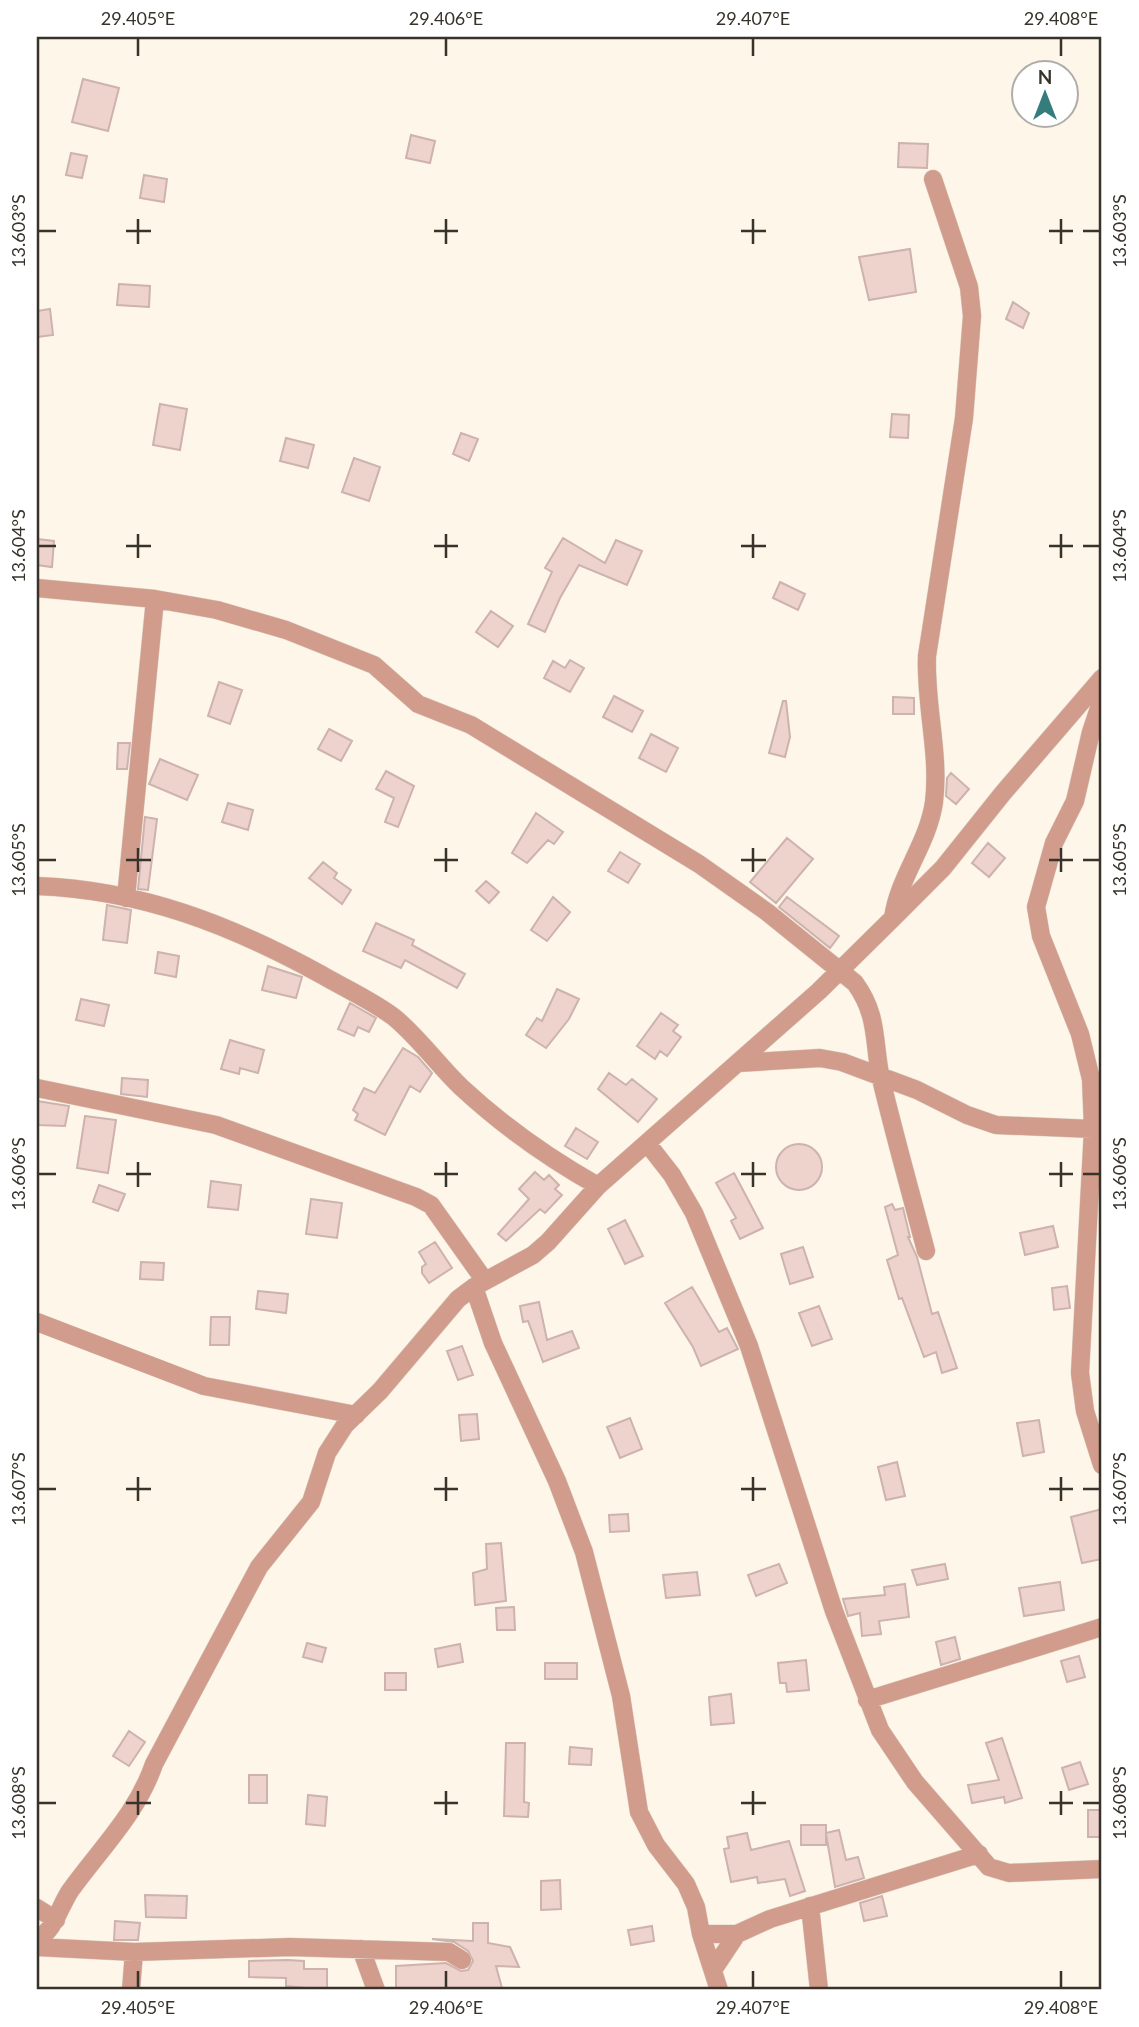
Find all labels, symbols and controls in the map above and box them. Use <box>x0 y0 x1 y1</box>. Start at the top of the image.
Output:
text: 29.405°E <box>101 7 175 29</box>
text: 29.406°E <box>409 7 483 29</box>
text: 29.407°E <box>716 7 790 29</box>
text: 29.408°E <box>1024 7 1098 29</box>
north arrow <box>1010 60 1080 130</box>
text: N <box>1038 65 1052 88</box>
text: 13.603°S <box>7 194 29 268</box>
text: 13.603°S <box>1108 194 1130 268</box>
text: 13.604°S <box>7 509 29 583</box>
text: 13.604°S <box>1108 509 1130 583</box>
text: 13.605°S <box>7 823 29 897</box>
text: 13.605°S <box>1108 823 1130 897</box>
text: 13.606°S <box>7 1137 29 1211</box>
text: 13.606°S <box>1108 1137 1130 1211</box>
text: 13.607°S <box>7 1452 29 1526</box>
text: 13.607°S <box>1108 1452 1130 1526</box>
text: 13.608°S <box>7 1766 29 1840</box>
text: 13.608°S <box>1108 1766 1130 1840</box>
text: 29.405°E <box>101 1996 175 2018</box>
text: 29.406°E <box>409 1996 483 2018</box>
text: 29.407°E <box>716 1996 790 2018</box>
text: 29.408°E <box>1024 1996 1098 2018</box>

